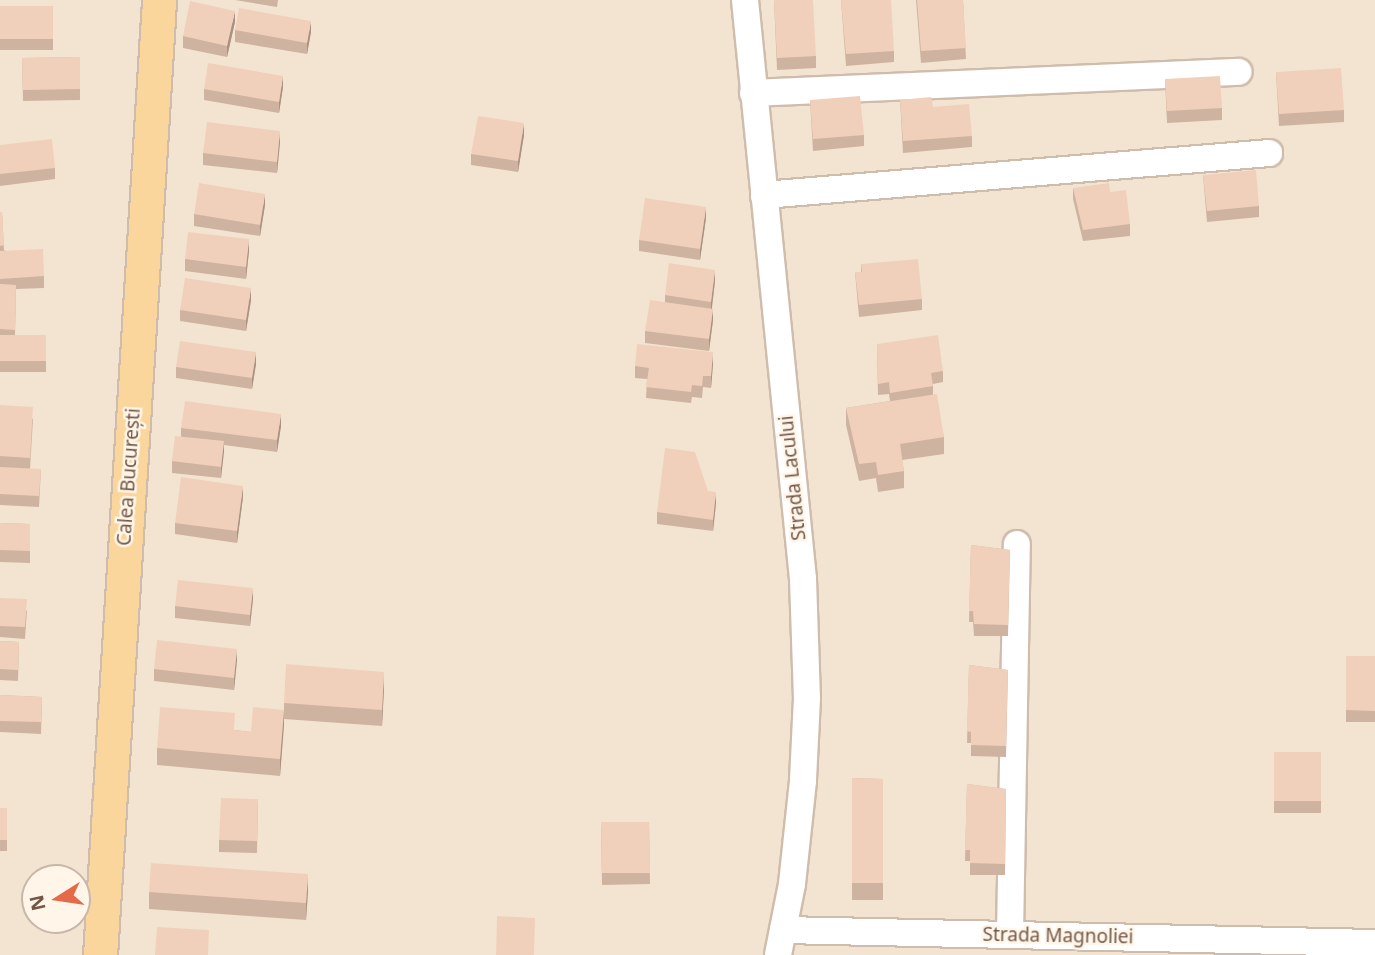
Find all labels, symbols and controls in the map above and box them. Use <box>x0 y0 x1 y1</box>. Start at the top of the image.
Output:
street label: Calea București <box>113 407 145 547</box>
street label: Strada Lacului <box>775 414 811 542</box>
north arrow <box>21 864 91 934</box>
text: N <box>23 893 52 913</box>
street label: Strada Magnoliei <box>982 923 1134 949</box>

